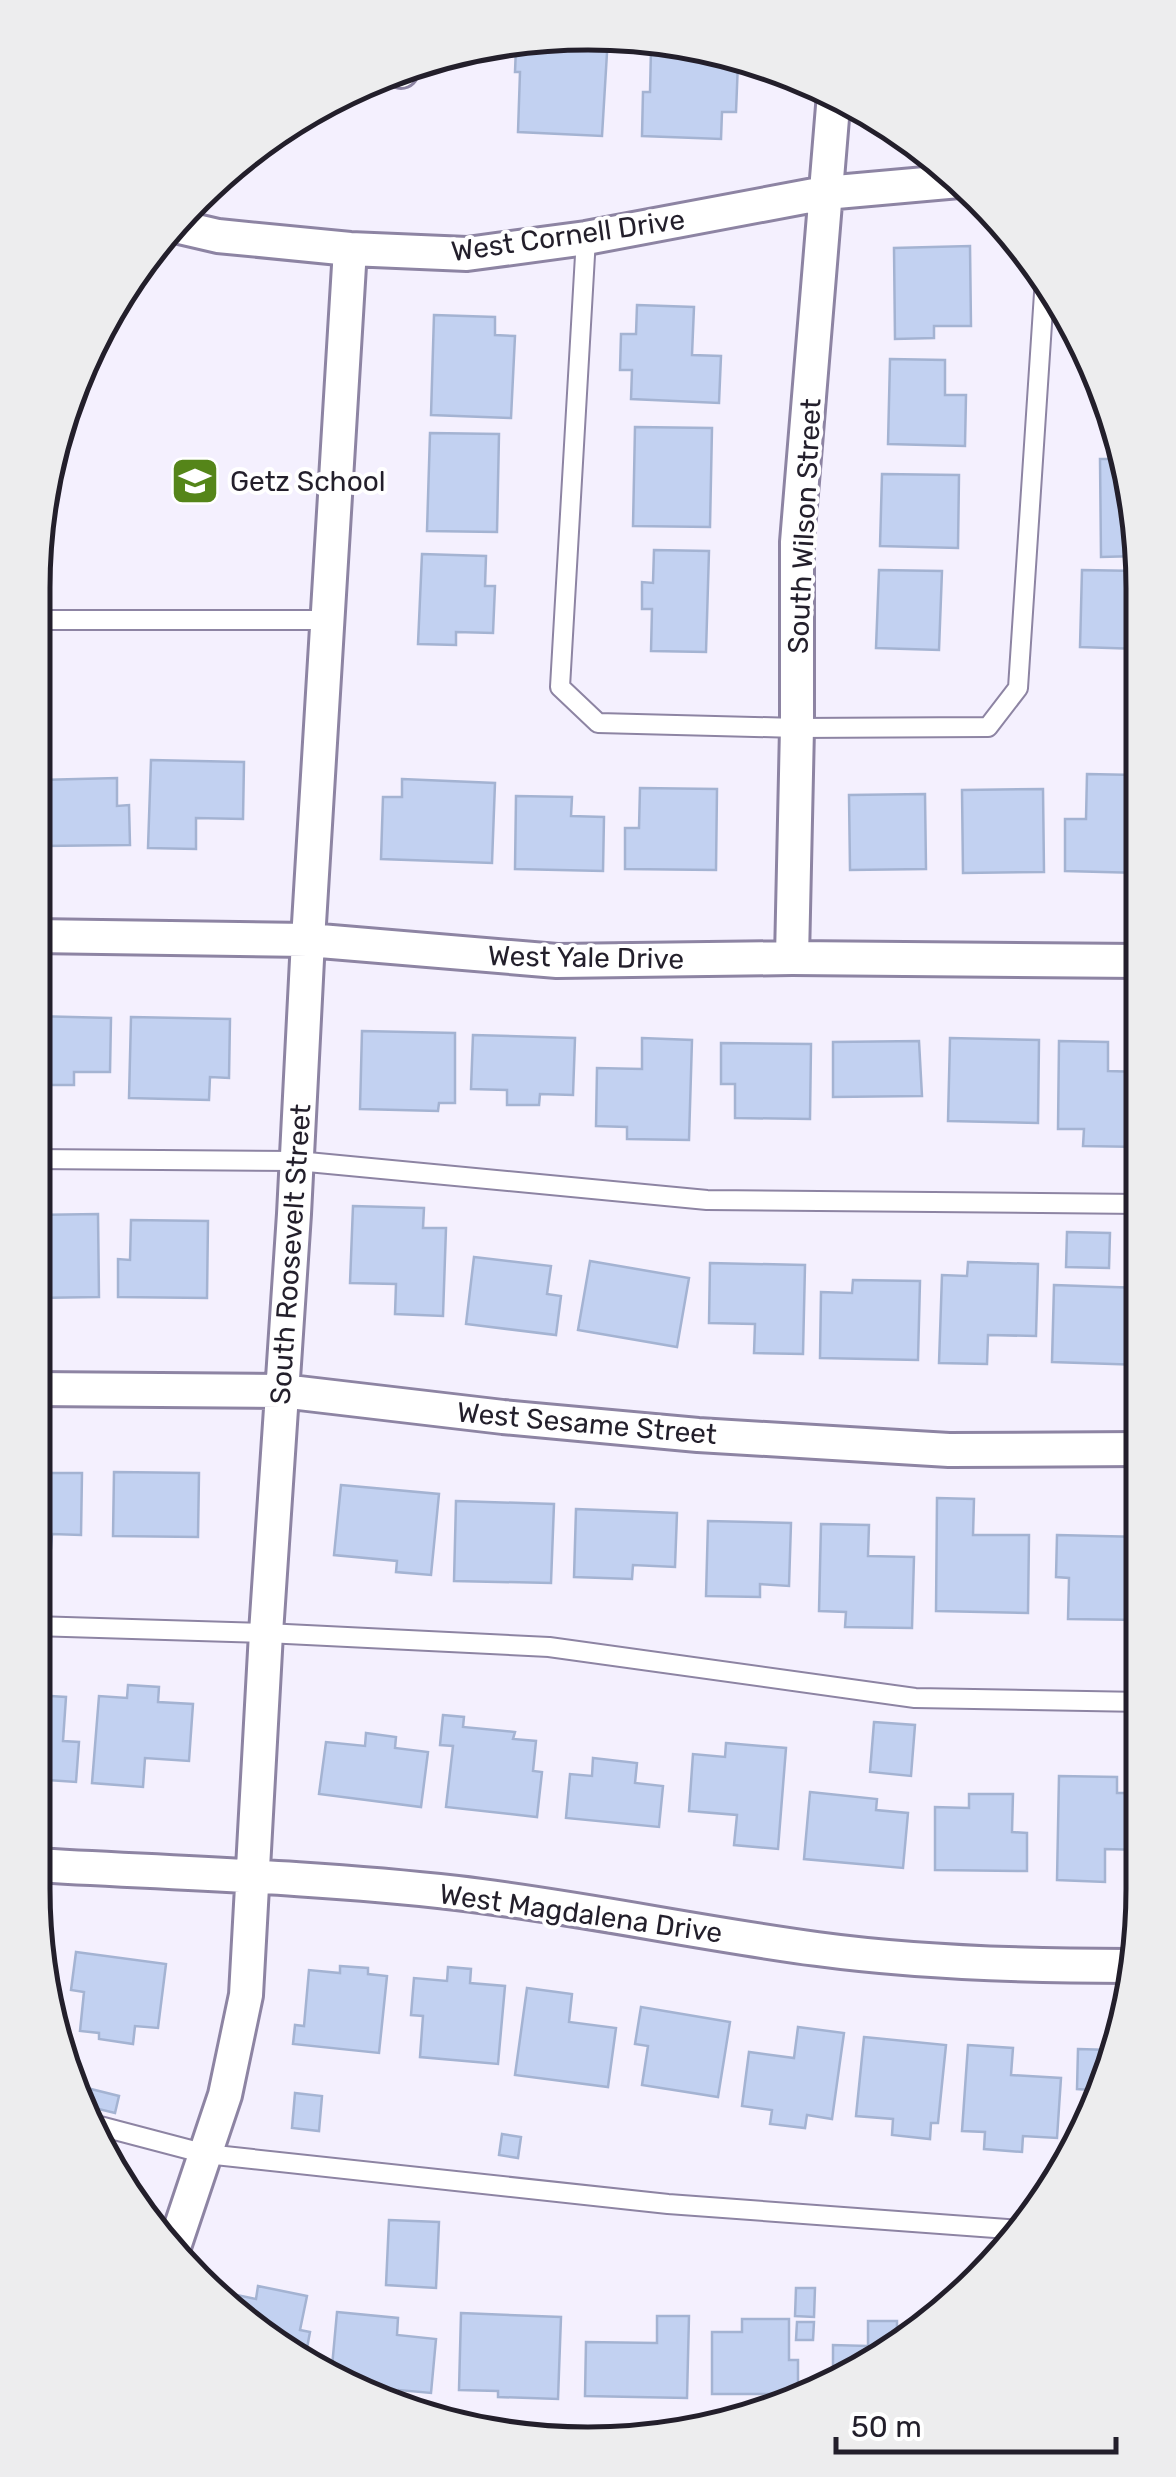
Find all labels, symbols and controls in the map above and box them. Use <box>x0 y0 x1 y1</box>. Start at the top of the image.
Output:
street label: West Cornell Drive <box>449 203 687 268</box>
street label: South Wilson Street <box>781 397 828 655</box>
school or university icon: Getz School <box>169 455 221 507</box>
place label: Getz School <box>230 465 386 498</box>
street label: West Yale Drive <box>488 939 684 976</box>
street label: South Roosevelt Street <box>264 1103 317 1405</box>
street label: West Sesame Street <box>456 1396 718 1451</box>
street label: West Magdalena Drive <box>437 1877 724 1950</box>
scale bar <box>836 2392 1116 2454</box>
text: 50 m <box>851 2409 922 2445</box>

